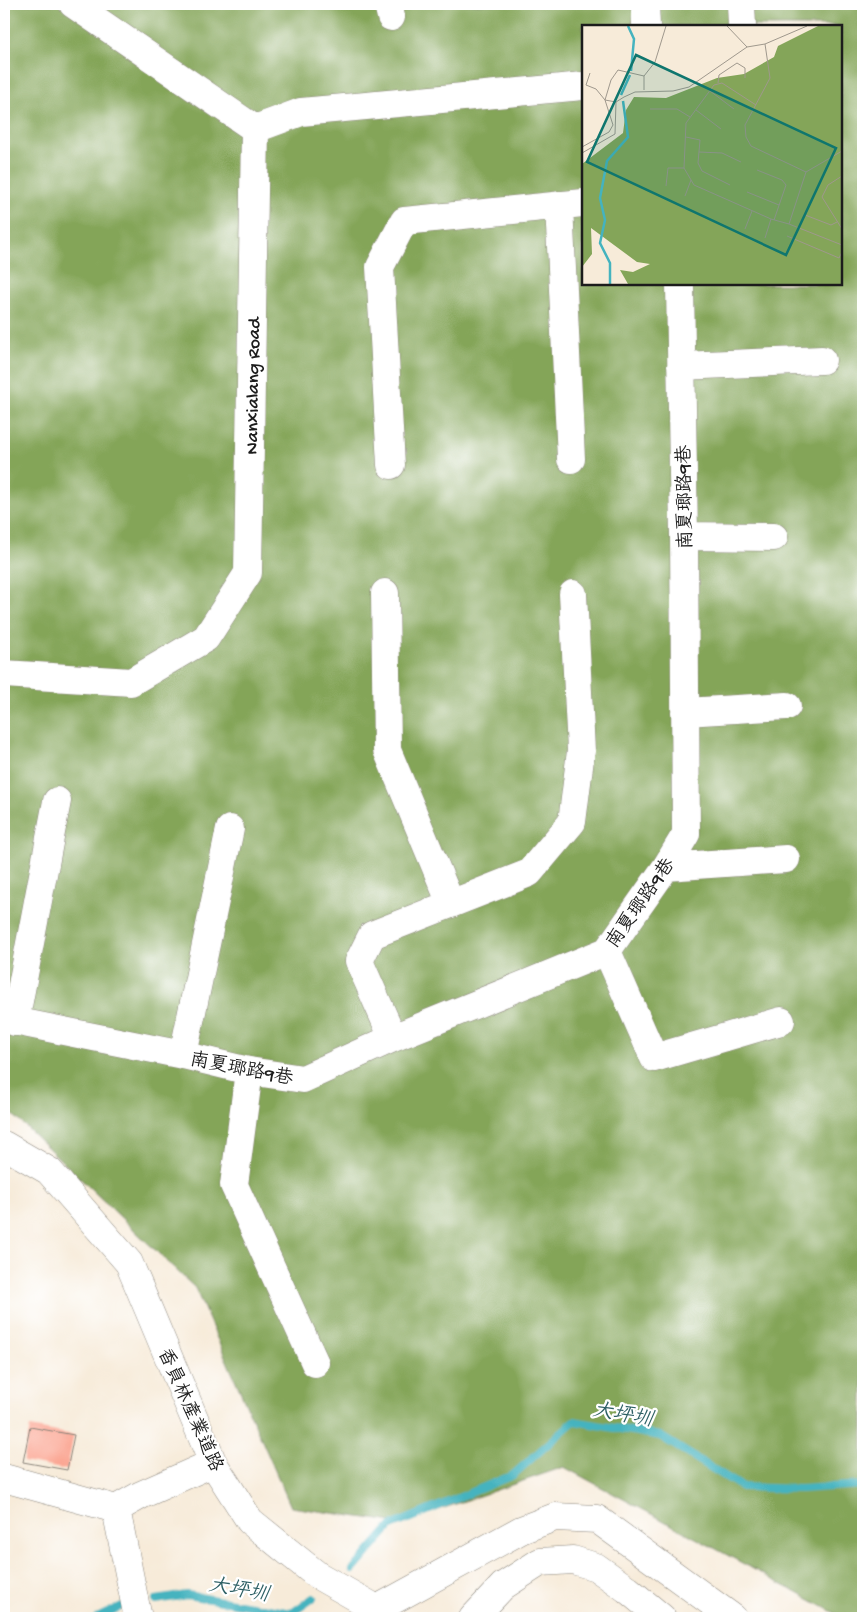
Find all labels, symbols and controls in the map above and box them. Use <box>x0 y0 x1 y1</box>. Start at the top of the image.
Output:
inset map <box>582 25 842 285</box>
street label: Nanxialang Road <box>242 315 267 455</box>
street label: 南夏瑯路9巷 <box>673 444 699 549</box>
street label: 南夏瑯路9巷 <box>602 854 681 953</box>
street label: 南夏瑯路9巷 <box>188 1048 295 1092</box>
street label: 香員林產業道路 <box>151 1345 227 1476</box>
water label: 大坪圳 <box>591 1399 656 1433</box>
water label: 大坪圳 <box>207 1574 272 1608</box>

